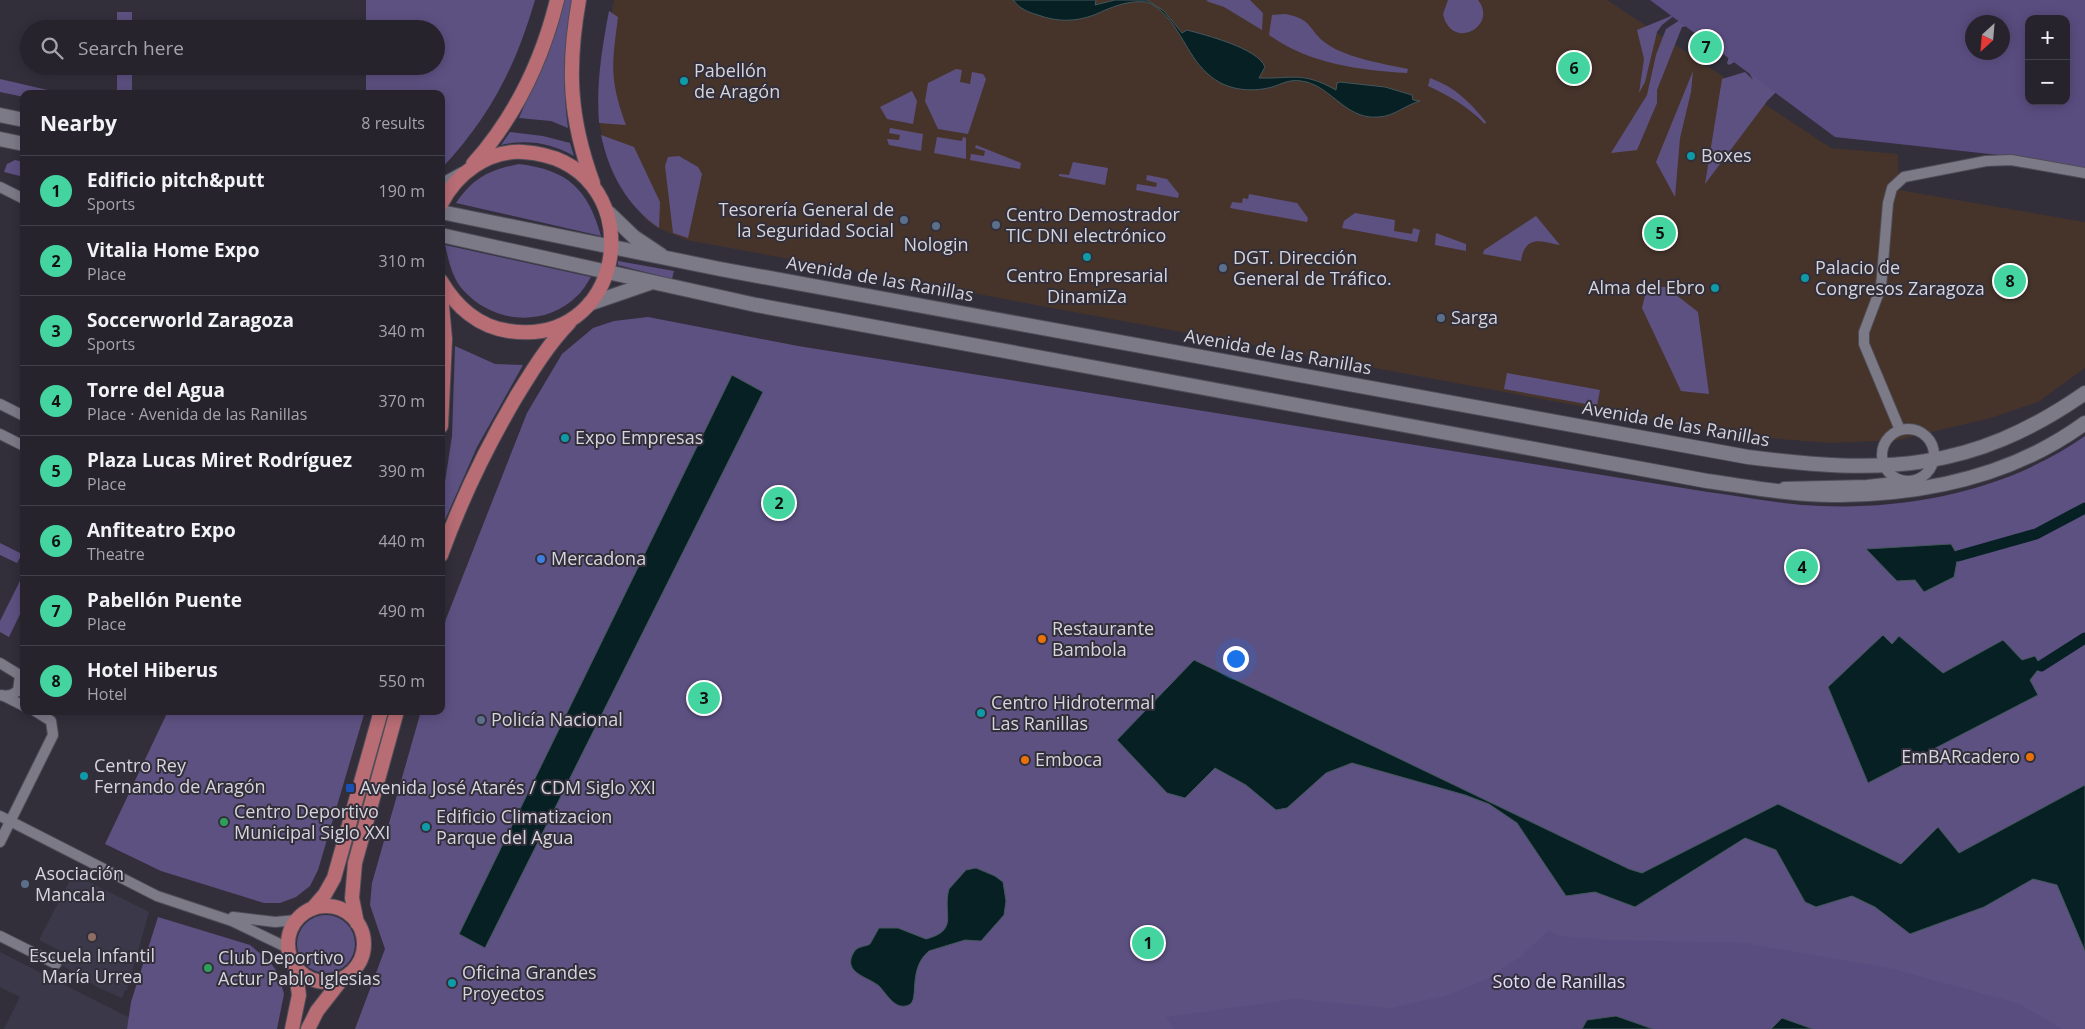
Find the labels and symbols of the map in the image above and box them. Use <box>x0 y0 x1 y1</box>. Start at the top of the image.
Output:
north arrow <box>1965 15 2010 60</box>
pin: 7 <box>1690 28 1722 66</box>
pin: 6 <box>1558 49 1590 87</box>
place label: Pabellón de Aragón <box>694 58 780 103</box>
marker: Pabellón de Aragón <box>678 75 690 87</box>
place label: Boxes <box>1701 143 1752 167</box>
marker: Boxes <box>1685 150 1697 162</box>
place label: Tesorería General de la Seguridad Social <box>718 197 894 242</box>
place label: Centro Demostrador TIC DNI electrónico <box>1006 202 1181 247</box>
marker: Tesorería General de la Seguridad Social <box>898 214 910 226</box>
pin: 5 <box>1644 214 1676 252</box>
marker: Centro Demostrador TIC DNI electrónico <box>990 219 1002 231</box>
marker: Nologin <box>930 220 942 232</box>
place label: Nologin <box>903 232 969 256</box>
place label: DGT. Dirección General de Tráfico. <box>1233 245 1392 290</box>
street label: Avenida de las Ranillas <box>785 250 976 306</box>
marker: Centro Empresarial DinamiZa <box>1081 251 1093 263</box>
place label: Palacio de Congresos Zaragoza <box>1815 255 1985 300</box>
marker: DGT. Dirección General de Tráfico. <box>1217 262 1229 274</box>
pin: 8 <box>1994 262 2026 300</box>
place label: Centro Empresarial DinamiZa <box>1006 263 1168 308</box>
marker: Palacio de Congresos Zaragoza <box>1799 272 1811 284</box>
place label: Alma del Ebro <box>1588 275 1705 299</box>
marker: Alma del Ebro <box>1709 282 1721 294</box>
place label: Sarga <box>1451 305 1498 329</box>
marker: Sarga <box>1435 312 1447 324</box>
street label: Avenida de las Ranillas <box>1183 323 1374 379</box>
street label: Avenida de las Ranillas <box>1581 395 1772 451</box>
place label: Expo Empresas <box>575 425 703 449</box>
marker: Expo Empresas <box>559 432 571 444</box>
pin: 2 <box>763 484 795 522</box>
place label: Mercadona <box>551 546 646 570</box>
pin: 4 <box>1786 548 1818 586</box>
marker: Mercadona <box>535 553 547 565</box>
place label: Restaurante Bambola <box>1052 616 1154 661</box>
marker: Restaurante Bambola <box>1036 633 1048 645</box>
your location <box>1223 646 1249 672</box>
pin: 3 <box>688 679 720 717</box>
place label: Centro Hidrotermal Las Ranillas <box>991 690 1155 735</box>
place label: Policía Nacional <box>491 707 623 731</box>
marker: Centro Hidrotermal Las Ranillas <box>975 707 987 719</box>
marker: Policía Nacional <box>475 714 487 726</box>
place label: EmBARcadero <box>1901 744 2020 768</box>
place label: Emboca <box>1035 747 1102 771</box>
marker: EmBARcadero <box>2024 751 2036 763</box>
place label: Centro Rey Fernando de Aragón <box>94 753 266 798</box>
marker: Emboca <box>1019 754 1031 766</box>
marker: Centro Rey Fernando de Aragón <box>78 770 90 782</box>
place label: Avenida José Atarés / CDM Siglo XXI <box>360 775 656 799</box>
marker: Avenida José Atarés / CDM Siglo XXI <box>344 782 356 794</box>
place label: Centro Deportivo Municipal Siglo XXI <box>234 799 390 844</box>
place label: Edificio Climatizacion Parque del Agua <box>436 804 612 849</box>
marker: Centro Deportivo Municipal Siglo XXI <box>218 816 230 828</box>
marker: Edificio Climatizacion Parque del Agua <box>420 821 432 833</box>
place label: Asociación Mancala <box>35 861 124 906</box>
marker: Asociación Mancala <box>19 878 31 890</box>
pin: 1 <box>1132 924 1164 962</box>
marker: Escuela Infantil María Urrea <box>86 931 98 943</box>
place label: Escuela Infantil María Urrea <box>29 943 155 988</box>
place label: Club Deportivo Actur Pablo Iglesias <box>218 945 381 990</box>
place label: Oficina Grandes Proyectos <box>462 960 597 1005</box>
marker: Club Deportivo Actur Pablo Iglesias <box>202 962 214 974</box>
park label: Soto de Ranillas <box>1493 969 1625 993</box>
marker: Oficina Grandes Proyectos <box>446 977 458 989</box>

